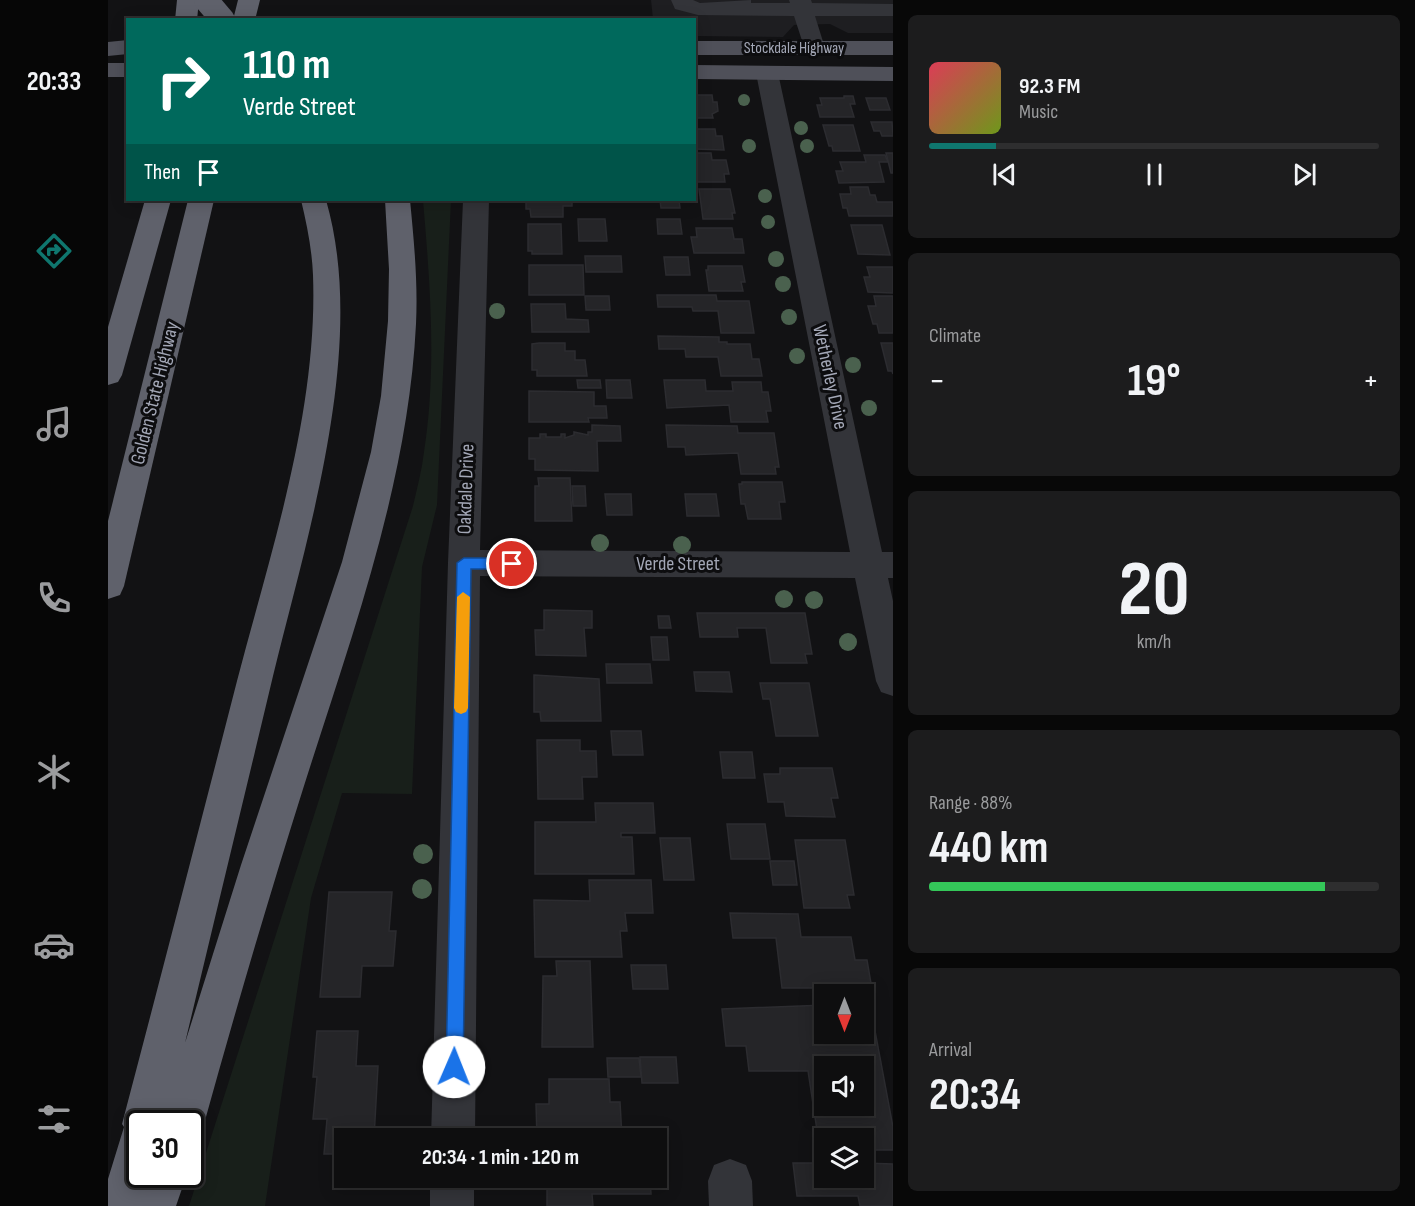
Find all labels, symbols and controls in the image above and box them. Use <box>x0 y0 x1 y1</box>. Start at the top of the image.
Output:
street label: Stockdale Highway <box>744 39 844 58</box>
text: 110 m <box>243 40 330 91</box>
icon: right <box>144 42 222 120</box>
text: 20:33 <box>27 66 81 98</box>
text: 92.3 FM <box>1019 73 1081 100</box>
text: Verde Street <box>243 91 356 123</box>
text: Music <box>1019 100 1058 124</box>
icon: arrive <box>192 156 225 189</box>
icon: previous <box>988 158 1021 191</box>
icon: pause <box>1138 158 1171 191</box>
icon: next <box>1288 158 1321 191</box>
text: Then <box>144 159 180 186</box>
icon: directions <box>33 230 75 272</box>
street label: Golden State Highway <box>126 319 184 467</box>
street label: Wetherley Drive <box>807 322 853 432</box>
text: Climate <box>929 324 981 348</box>
text: 19° <box>1127 354 1181 409</box>
text: − <box>929 361 945 401</box>
text: + <box>1363 361 1379 401</box>
icon: music <box>33 403 75 445</box>
street label: Oakdale Drive <box>452 443 480 535</box>
pin <box>486 538 537 589</box>
text: 20 <box>1118 544 1190 637</box>
icon: arrive <box>495 547 528 580</box>
street label: Verde Street <box>636 552 720 576</box>
icon: phone <box>33 577 75 619</box>
text: km/h <box>1137 630 1171 654</box>
icon: climate <box>33 751 75 793</box>
text: Range · 88% <box>929 791 1013 815</box>
text: 440 km <box>929 821 1048 876</box>
icon: car <box>33 924 75 966</box>
north arrow <box>814 984 874 1044</box>
map controls <box>814 984 874 1188</box>
position arrow <box>422 1035 486 1099</box>
text: Arrival <box>929 1038 972 1062</box>
button: sound <box>814 1056 874 1116</box>
text: 20:34 <box>929 1068 1021 1123</box>
icon: filters <box>33 1098 75 1140</box>
speed limit sign: 30 <box>126 1110 204 1188</box>
button: layers <box>814 1128 874 1188</box>
text: 20:34 · 1 min · 120 m <box>422 1144 579 1171</box>

